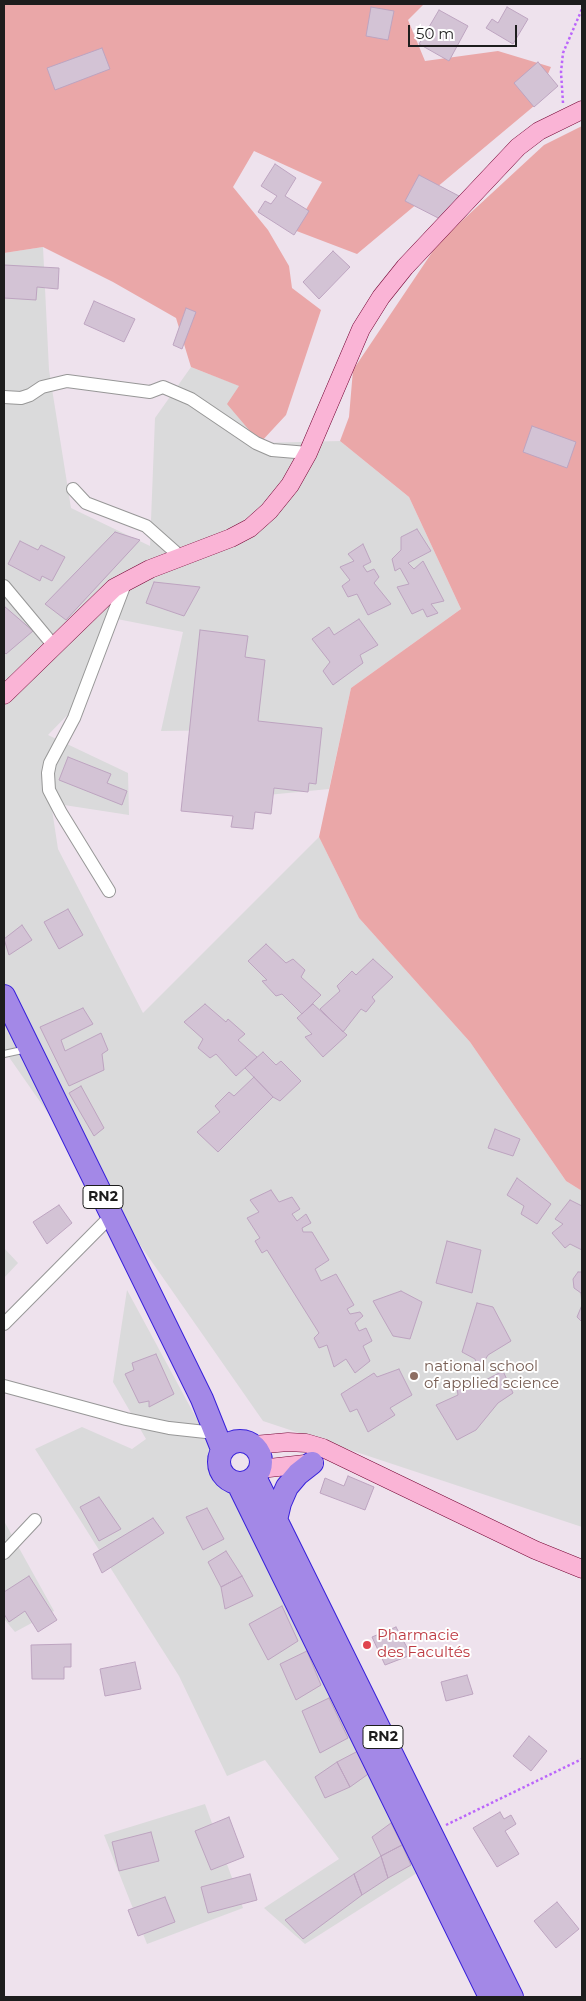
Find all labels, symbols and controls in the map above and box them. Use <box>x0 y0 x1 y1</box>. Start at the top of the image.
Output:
scale bar <box>411 15 520 47</box>
text: 50 m <box>416 24 454 43</box>
road number: RN2 <box>83 1186 123 1208</box>
place label: national school of applied science <box>424 1358 559 1393</box>
marker: national school of applied science <box>408 1370 420 1382</box>
place label: Pharmacie des Facultés <box>377 1627 470 1662</box>
marker: Pharmacie des Facultés <box>361 1639 373 1651</box>
road number: RN2 <box>363 1725 403 1748</box>

